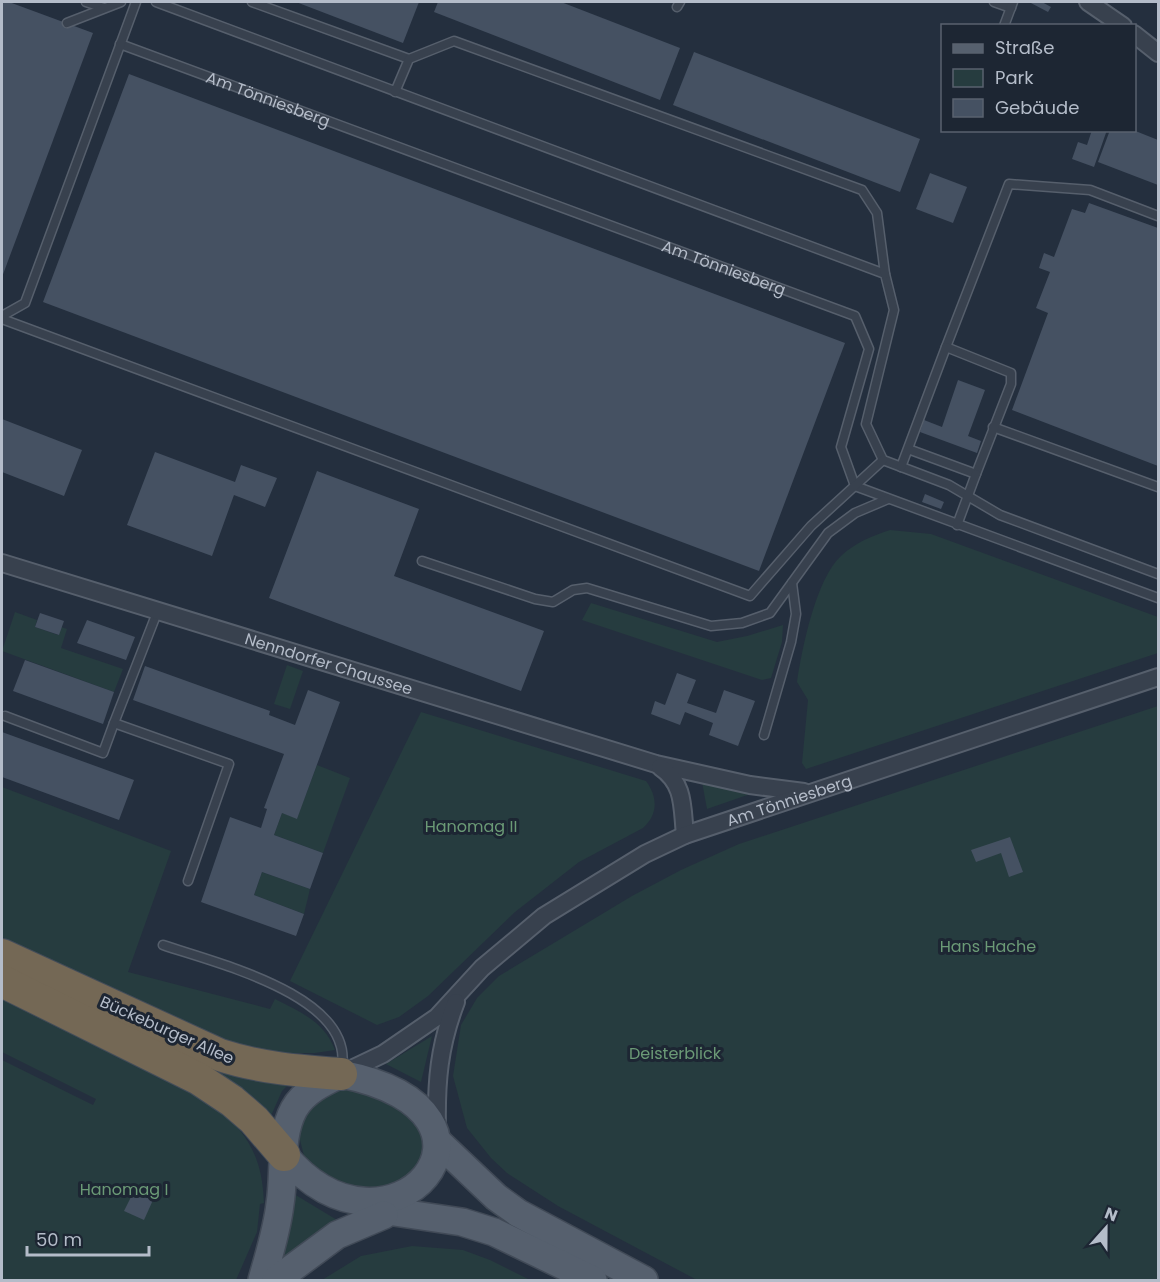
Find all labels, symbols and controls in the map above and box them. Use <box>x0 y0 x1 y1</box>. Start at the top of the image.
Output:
legend <box>941 24 1136 132</box>
text: Straße <box>995 35 1054 60</box>
street label: Am Tönniesberg <box>203 65 333 132</box>
text: Park <box>995 65 1034 90</box>
text: Gebäude <box>995 95 1079 120</box>
street label: Am Tönniesberg <box>659 234 789 301</box>
street label: Nenndorfer Chaussee <box>242 627 416 700</box>
street label: Am Tönniesberg <box>723 769 855 832</box>
park label: Hanomag II <box>425 815 517 838</box>
park label: Hans Hache <box>940 935 1036 958</box>
street label: Bückeburger Allee <box>96 990 238 1070</box>
park label: Deisterblick <box>629 1042 722 1065</box>
park label: Hanomag I <box>80 1178 168 1201</box>
north arrow <box>1076 1198 1136 1258</box>
text: N <box>1101 1202 1121 1227</box>
scale bar <box>27 1219 148 1257</box>
text: 50 m <box>36 1227 82 1252</box>

